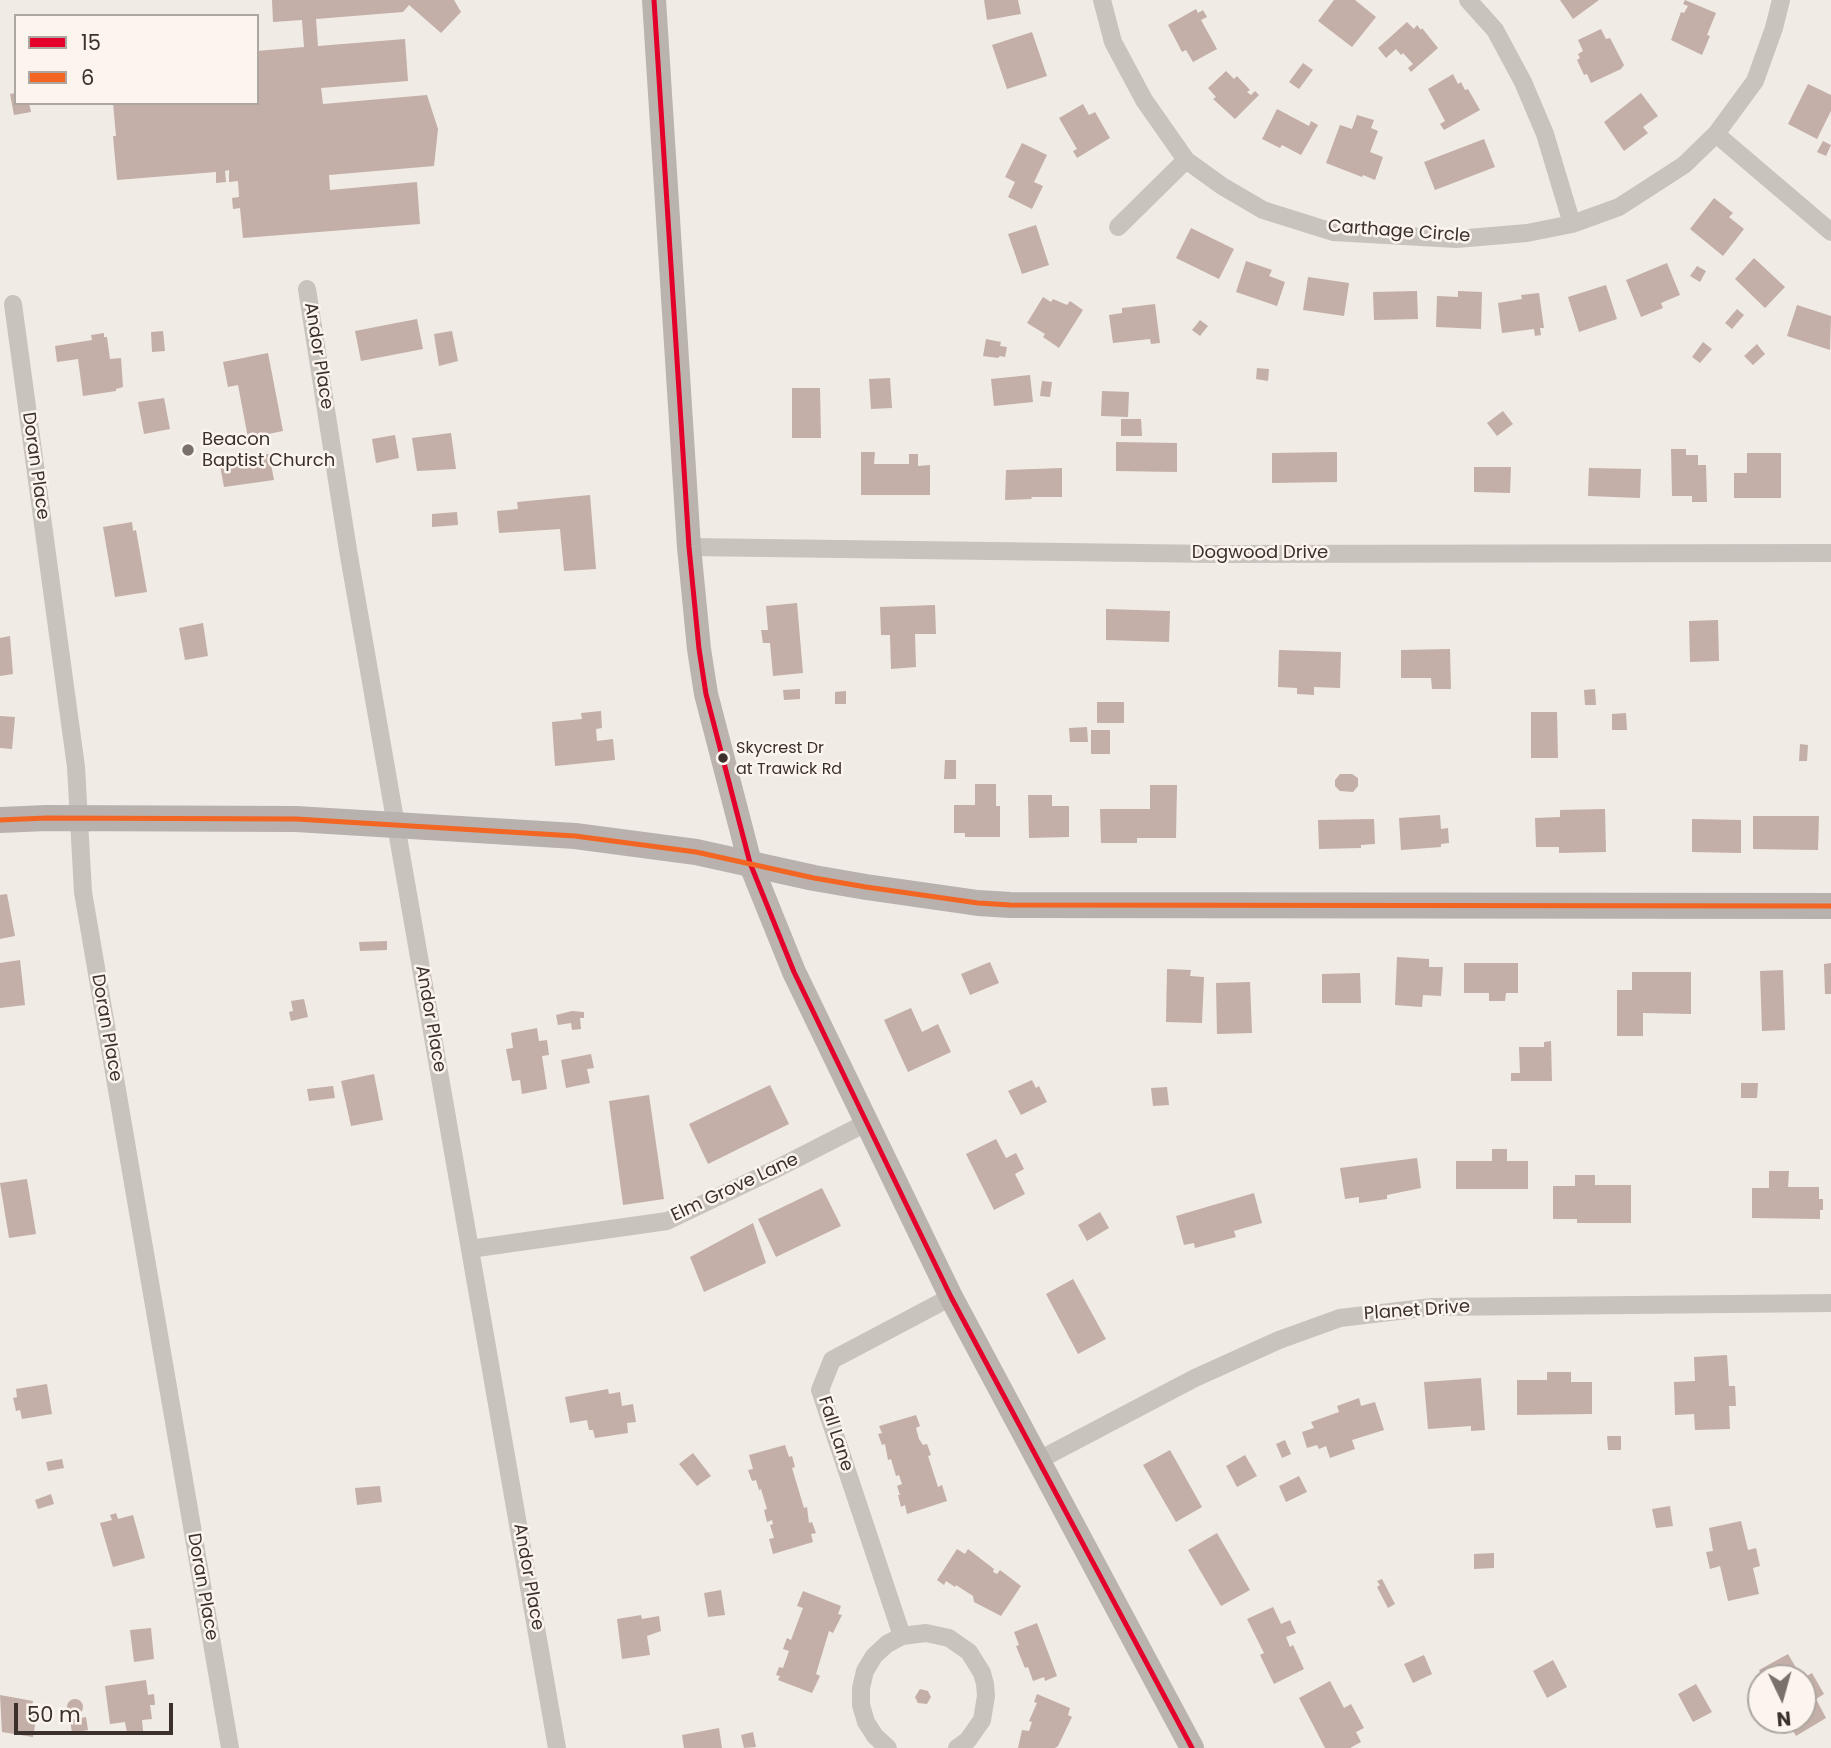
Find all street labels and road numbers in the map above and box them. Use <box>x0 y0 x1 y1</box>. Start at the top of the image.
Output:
street label: Carthage Circle <box>1327 216 1471 248</box>
street label: Andor Place <box>299 301 337 411</box>
street label: Doran Place <box>17 411 53 521</box>
street label: Dogwood Drive <box>1192 542 1328 564</box>
street label: Andor Place <box>410 964 450 1074</box>
street label: Doran Place <box>86 973 126 1083</box>
street label: Elm Grove Lane <box>668 1149 802 1227</box>
street label: Planet Drive <box>1363 1297 1471 1325</box>
street label: Fall Lane <box>813 1394 857 1474</box>
street label: Andor Place <box>508 1522 548 1632</box>
street label: Doran Place <box>182 1532 222 1642</box>

